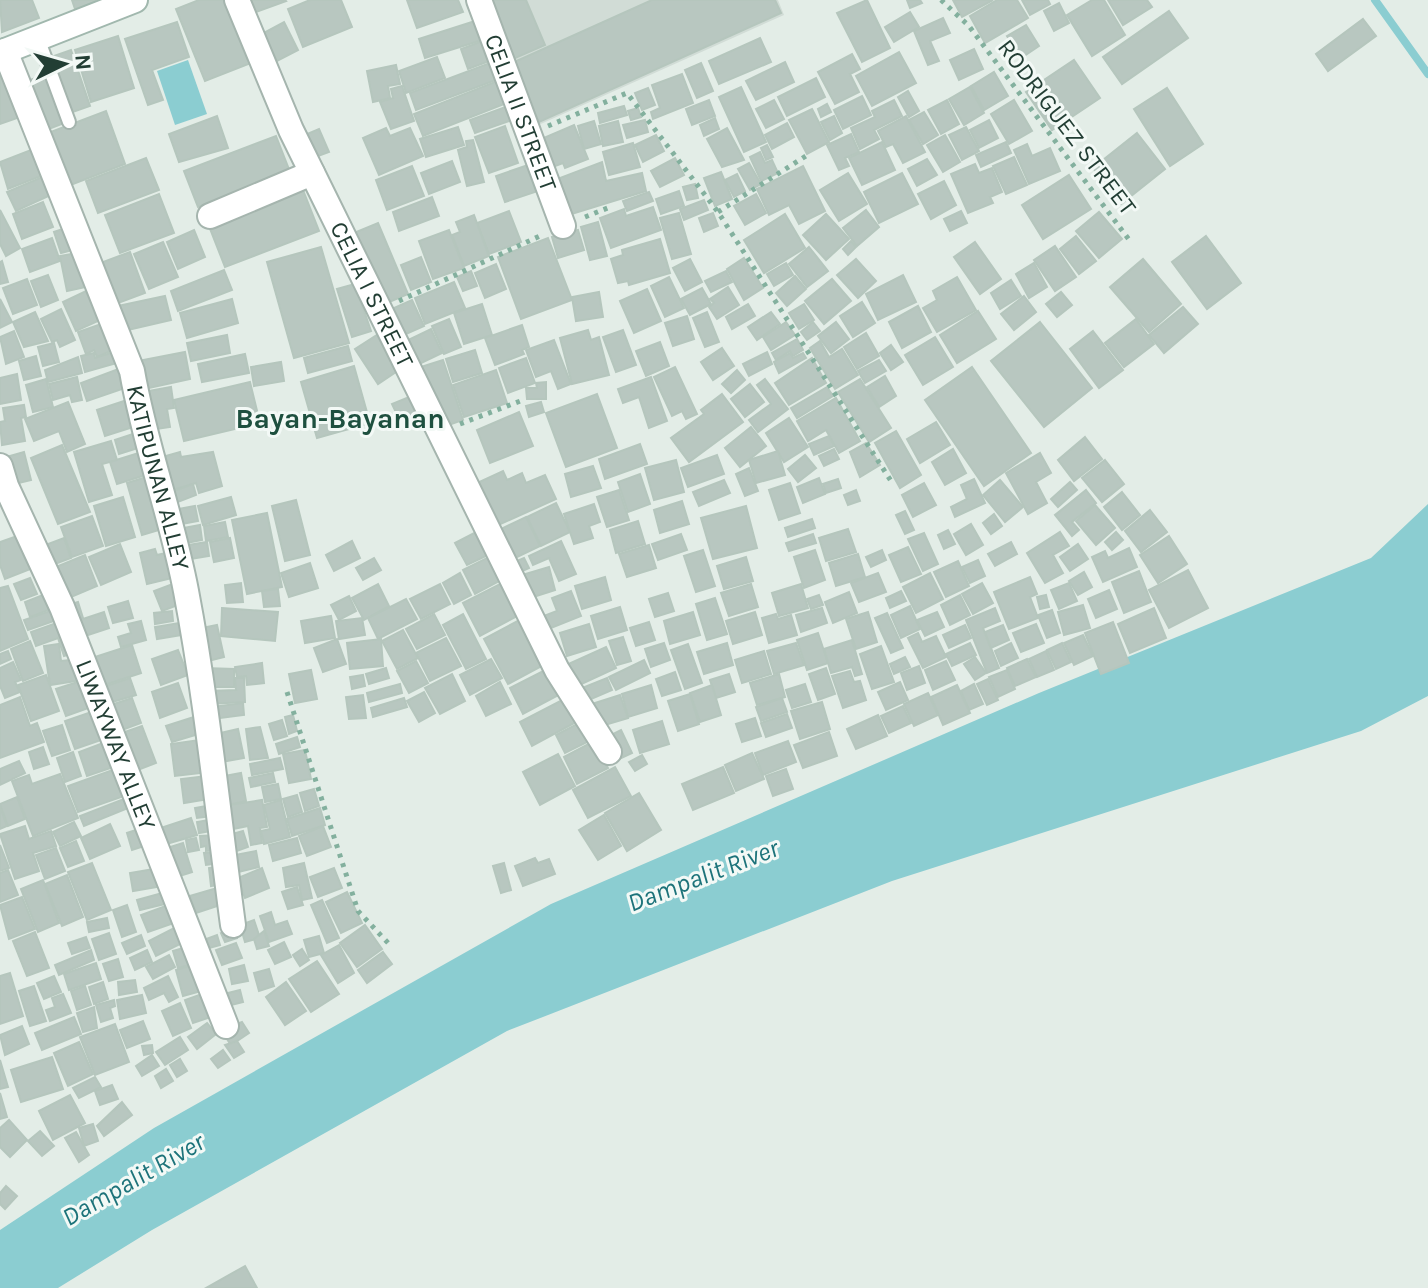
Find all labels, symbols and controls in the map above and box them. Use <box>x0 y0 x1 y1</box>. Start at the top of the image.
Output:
north arrow <box>24 24 104 104</box>
street label: CELIA II STREET <box>479 30 563 195</box>
street label: RODRIGUEZ STREET <box>992 34 1142 220</box>
text: N <box>69 53 97 71</box>
street label: CELIA I STREET <box>324 217 420 372</box>
street label: KATIPUNAN ALLEY <box>121 382 195 573</box>
district label: Bayan-Bayanan <box>235 402 445 435</box>
street label: LIWAYWAY ALLEY <box>70 655 162 834</box>
water label: Dampalit River <box>623 832 784 919</box>
water label: Dampalit River <box>56 1126 211 1233</box>

